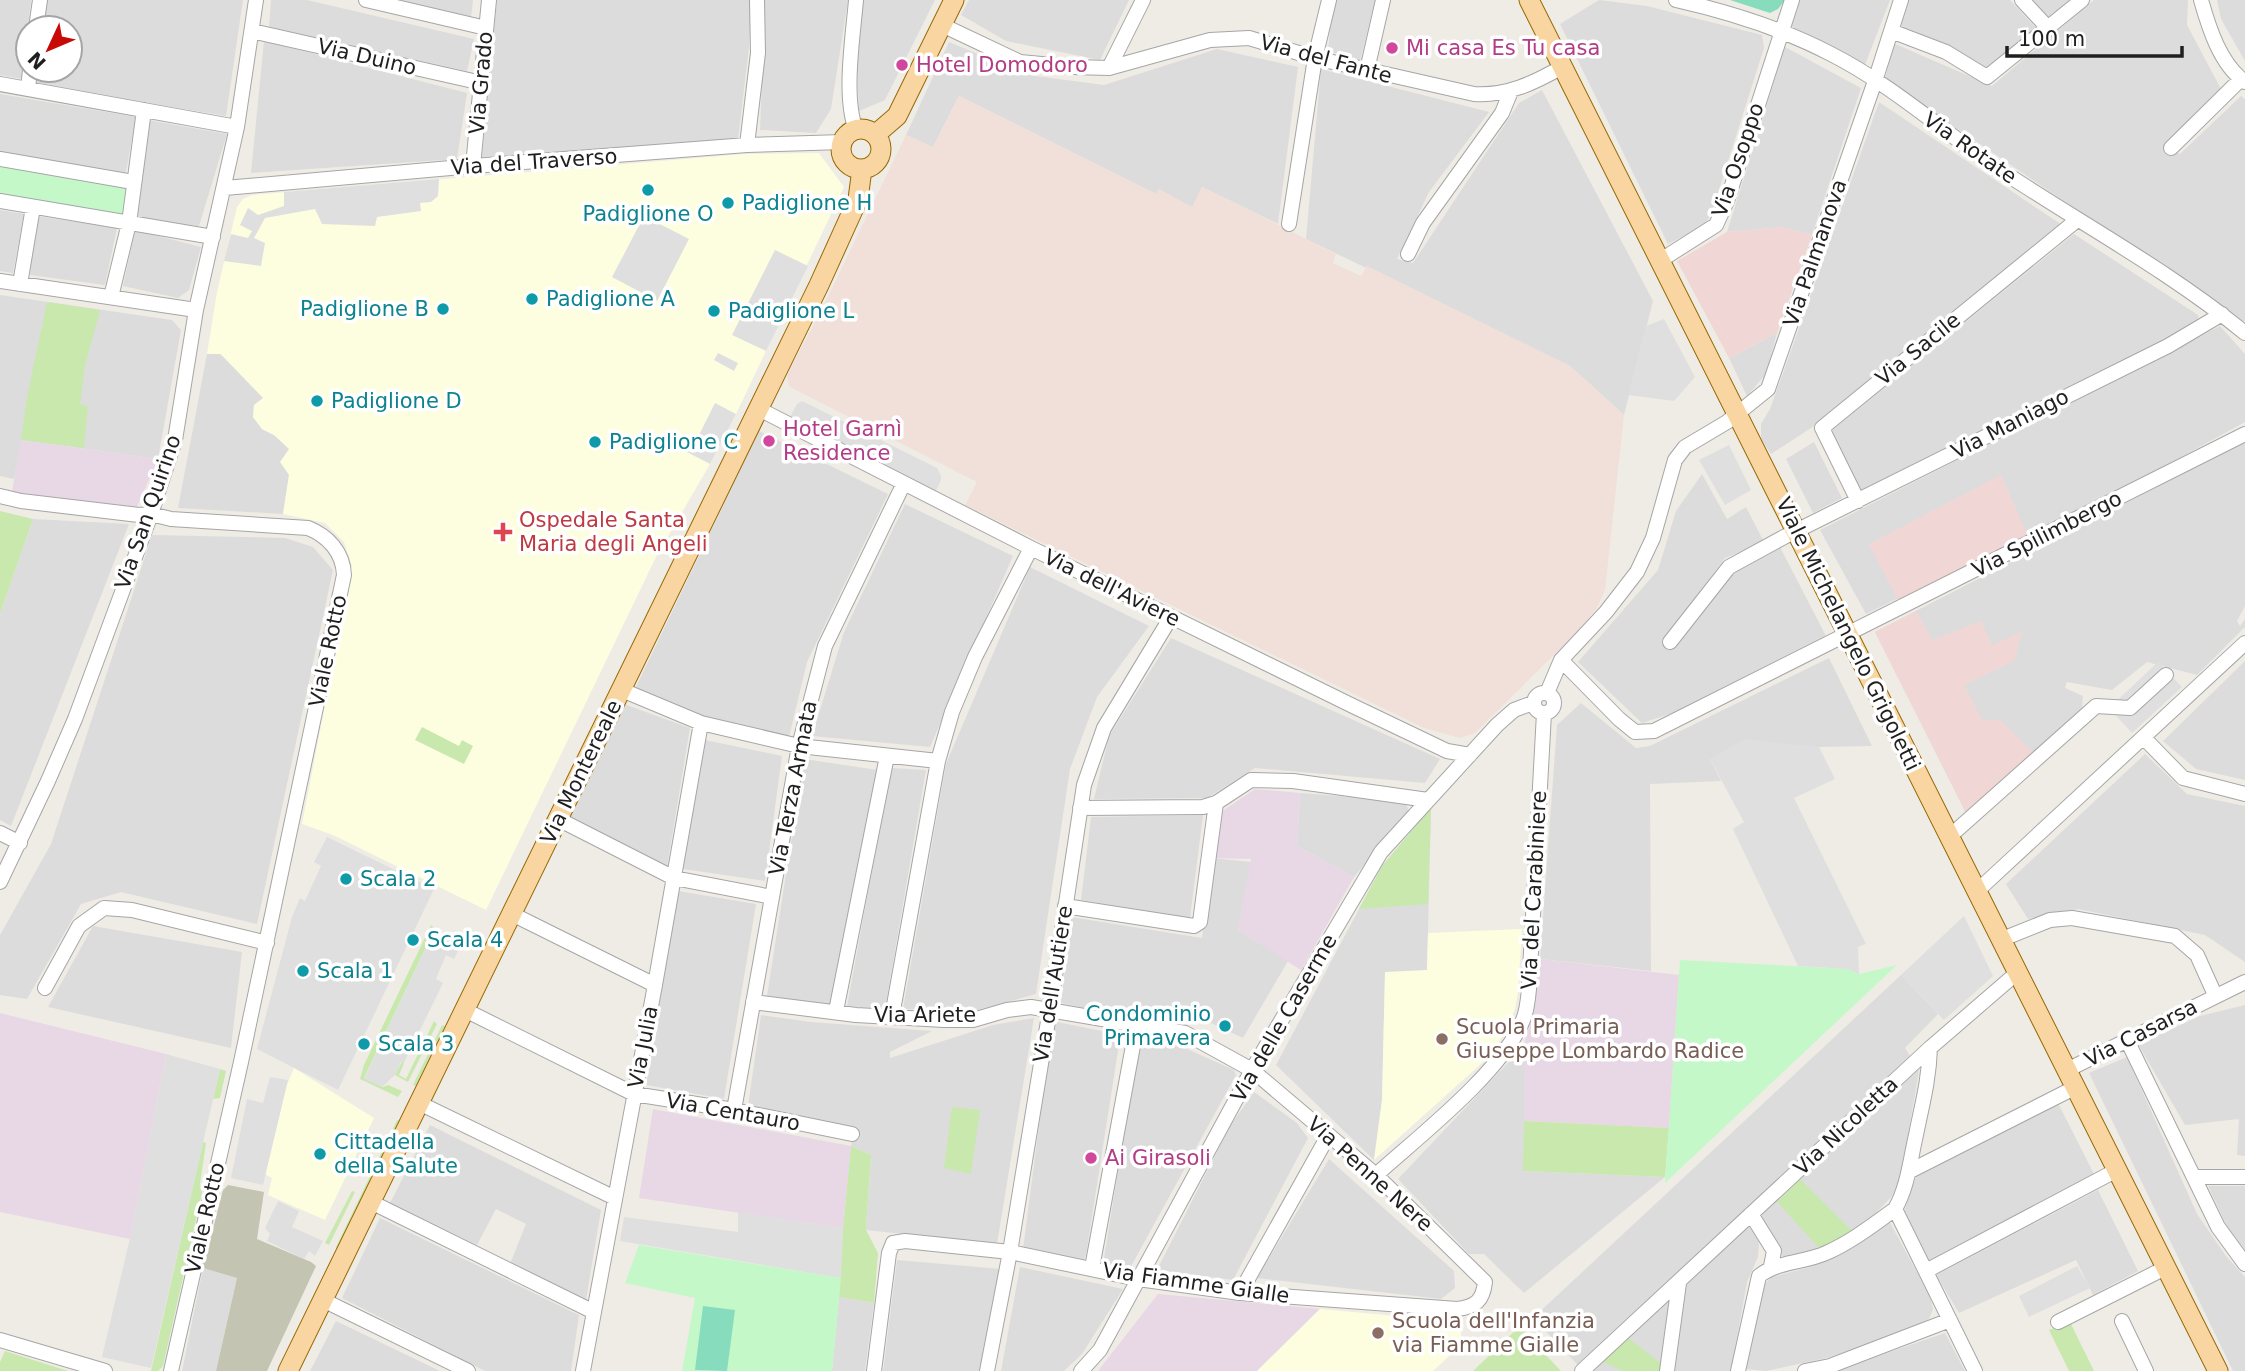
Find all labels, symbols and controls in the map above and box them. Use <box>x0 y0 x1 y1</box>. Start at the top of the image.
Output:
north arrow <box>14 14 84 84</box>
scale bar <box>2007 14 2182 58</box>
text: 100 m <box>2018 27 2085 51</box>
street label: Via del Fante <box>1257 30 1395 88</box>
street label: Via Grado <box>465 31 497 135</box>
street label: Via Duino <box>315 34 419 80</box>
place label: Mi casa Es Tu casa <box>1406 36 1600 60</box>
marker: Mi casa Es Tu casa <box>1384 40 1400 56</box>
text: N <box>23 47 50 74</box>
place label: Hotel Domodoro <box>916 53 1088 77</box>
marker: Hotel Domodoro <box>894 57 910 73</box>
street label: Via Osoppo <box>1707 100 1769 220</box>
street label: Via Rotate <box>1919 107 2021 189</box>
street label: Via del Traverso <box>450 144 618 180</box>
street label: Via Palmanova <box>1779 176 1851 330</box>
marker: Padiglione O <box>640 182 656 198</box>
place label: Padiglione H <box>742 191 872 215</box>
marker: Padiglione H <box>720 195 736 211</box>
place label: Padiglione O <box>582 202 714 226</box>
place label: Padiglione A <box>546 287 676 311</box>
marker: Padiglione A <box>524 291 540 307</box>
place label: Padiglione B <box>300 297 429 321</box>
place label: Padiglione L <box>728 299 855 323</box>
marker: Padiglione B <box>435 301 451 317</box>
marker: Padiglione L <box>706 303 722 319</box>
street label: Via Sacile <box>1871 308 1965 390</box>
street label: Via Maniago <box>1947 384 2073 464</box>
place label: Padiglione D <box>331 389 462 413</box>
marker: Padiglione D <box>309 393 325 409</box>
place label: Hotel Garnì Residence <box>783 417 902 465</box>
place label: Padiglione C <box>609 430 738 454</box>
street label: Via San Quirino <box>110 432 186 592</box>
marker: Hotel Garnì Residence <box>761 433 777 449</box>
marker: Padiglione C <box>587 434 603 450</box>
street label: Via Spilimbergo <box>1968 486 2126 582</box>
street label: Viale Michelangelo Grigoletti <box>1771 493 1925 775</box>
place label: Ospedale Santa Maria degli Angeli <box>519 508 708 556</box>
marker: Ospedale Santa Maria degli Angeli <box>493 522 513 542</box>
street label: Via dell'Aviere <box>1040 545 1184 631</box>
street label: Viale Rotto <box>304 593 352 709</box>
street label: Via Montereale <box>536 696 626 848</box>
street label: Via Terza Armata <box>764 698 822 878</box>
street label: Via del Carabiniere <box>1517 790 1551 990</box>
place label: Scala 2 <box>360 867 436 891</box>
marker: Scala 2 <box>338 871 354 887</box>
street label: Via dell'Autiere <box>1029 904 1077 1064</box>
place label: Scala 4 <box>427 928 503 952</box>
street label: Via delle Caserme <box>1226 930 1342 1106</box>
marker: Scala 4 <box>405 932 421 948</box>
place label: Scala 1 <box>317 959 393 983</box>
marker: Scala 1 <box>295 963 311 979</box>
street label: Via Casarsa <box>2081 994 2201 1072</box>
place label: Condominio Primavera <box>1086 1002 1211 1050</box>
street label: Via Ariete <box>874 1003 976 1027</box>
street label: Via Julia <box>623 1004 663 1090</box>
place label: Scuola Primaria Giuseppe Lombardo Radice <box>1456 1015 1744 1063</box>
marker: Condominio Primavera <box>1217 1018 1233 1034</box>
marker: Scuola Primaria Giuseppe Lombardo Radice <box>1434 1031 1450 1047</box>
place label: Scala 3 <box>378 1032 454 1056</box>
marker: Scala 3 <box>356 1036 372 1052</box>
street label: Via Nicoletta <box>1789 1072 1903 1180</box>
street label: Via Centauro <box>664 1088 802 1136</box>
street label: Via Penne Nere <box>1302 1112 1438 1236</box>
place label: Cittadella della Salute <box>334 1130 458 1178</box>
marker: Cittadella della Salute <box>312 1146 328 1162</box>
place label: Ai Girasoli <box>1105 1146 1211 1170</box>
marker: Ai Girasoli <box>1083 1150 1099 1166</box>
street label: Viale Rotto <box>181 1160 229 1276</box>
street label: Via Fiamme Gialle <box>1101 1258 1291 1308</box>
place label: Scuola dell'Infanzia via Fiamme Gialle <box>1392 1309 1595 1357</box>
marker: Scuola dell'Infanzia via Fiamme Gialle <box>1370 1325 1386 1341</box>

